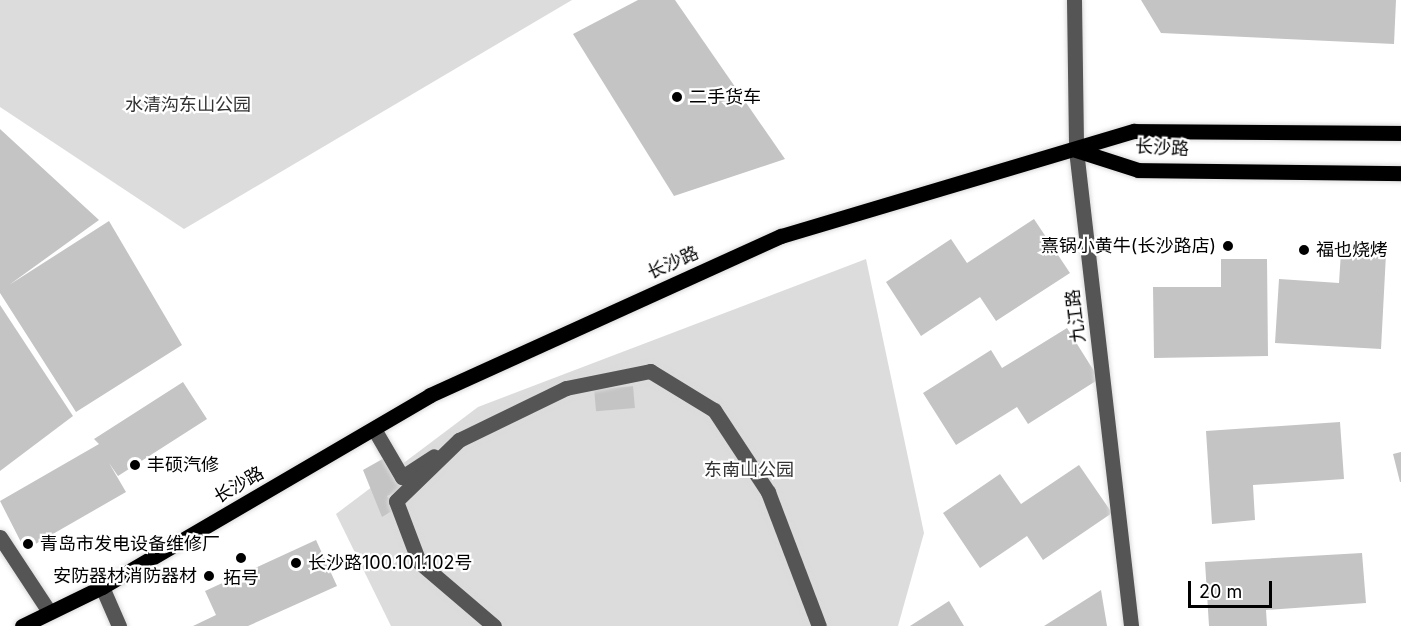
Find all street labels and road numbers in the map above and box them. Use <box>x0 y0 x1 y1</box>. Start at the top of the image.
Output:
street label: 长沙路 <box>1134 136 1190 160</box>
street label: 长沙路 <box>644 242 702 284</box>
street label: 九江路 <box>1062 288 1090 344</box>
street label: 长沙路 <box>210 462 268 508</box>

